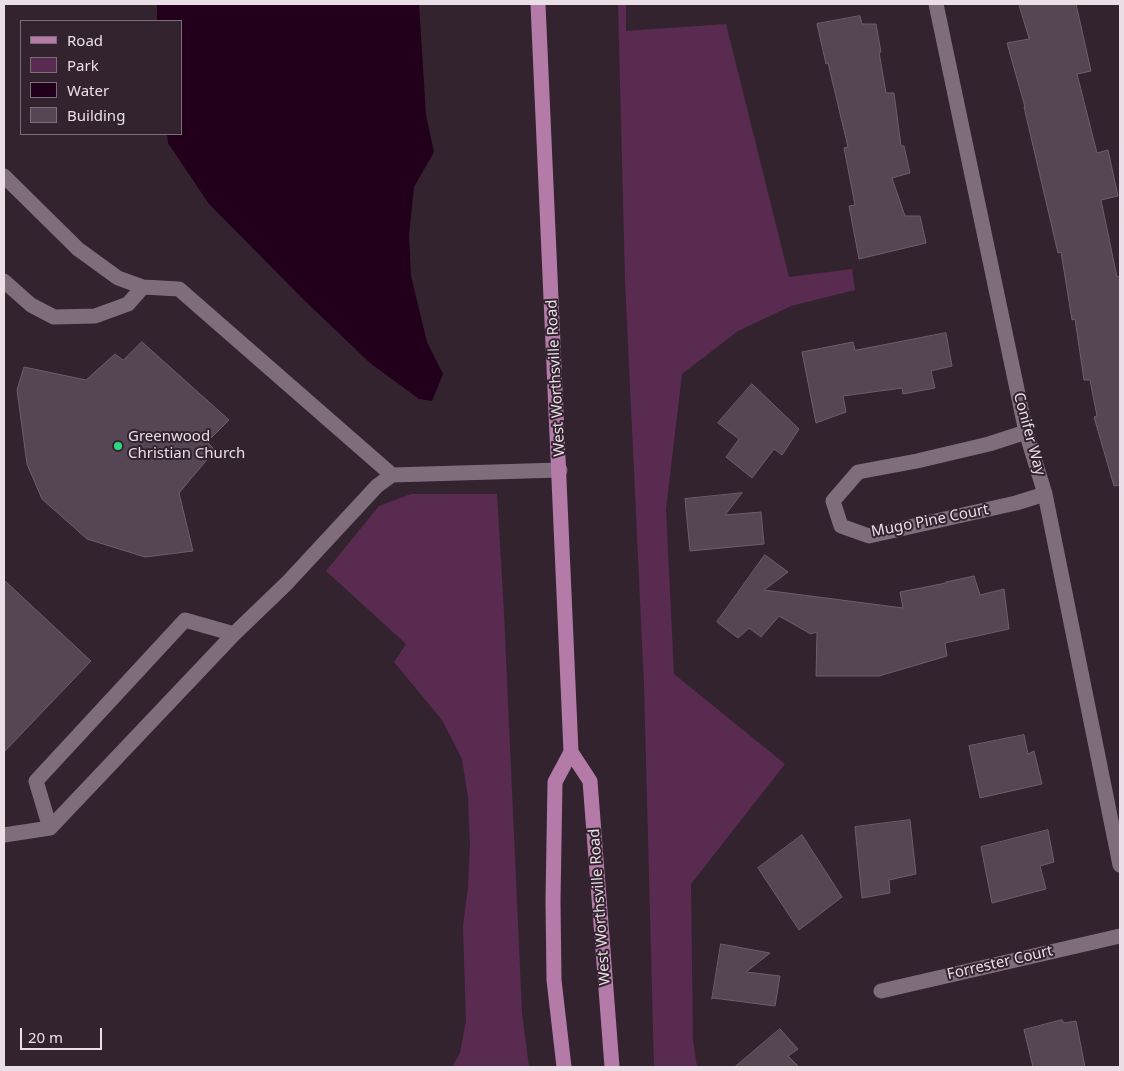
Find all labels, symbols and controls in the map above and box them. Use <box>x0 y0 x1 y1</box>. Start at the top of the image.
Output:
legend <box>20 20 182 135</box>
text: Road <box>67 30 103 50</box>
text: Park <box>67 55 99 75</box>
text: Water <box>67 80 109 100</box>
text: Building <box>67 105 125 125</box>
street label: West Worthsville Road <box>543 299 569 457</box>
street label: Conifer Way <box>1009 391 1049 477</box>
place label: Greenwood Christian Church <box>128 428 245 463</box>
marker: Greenwood Christian Church <box>112 440 124 452</box>
street label: Mugo Pine Court <box>870 501 990 541</box>
street label: West Worthsville Road <box>586 828 614 986</box>
street label: Forrester Court <box>945 942 1055 984</box>
scale bar <box>22 1018 105 1050</box>
text: 20 m <box>28 1027 63 1047</box>

